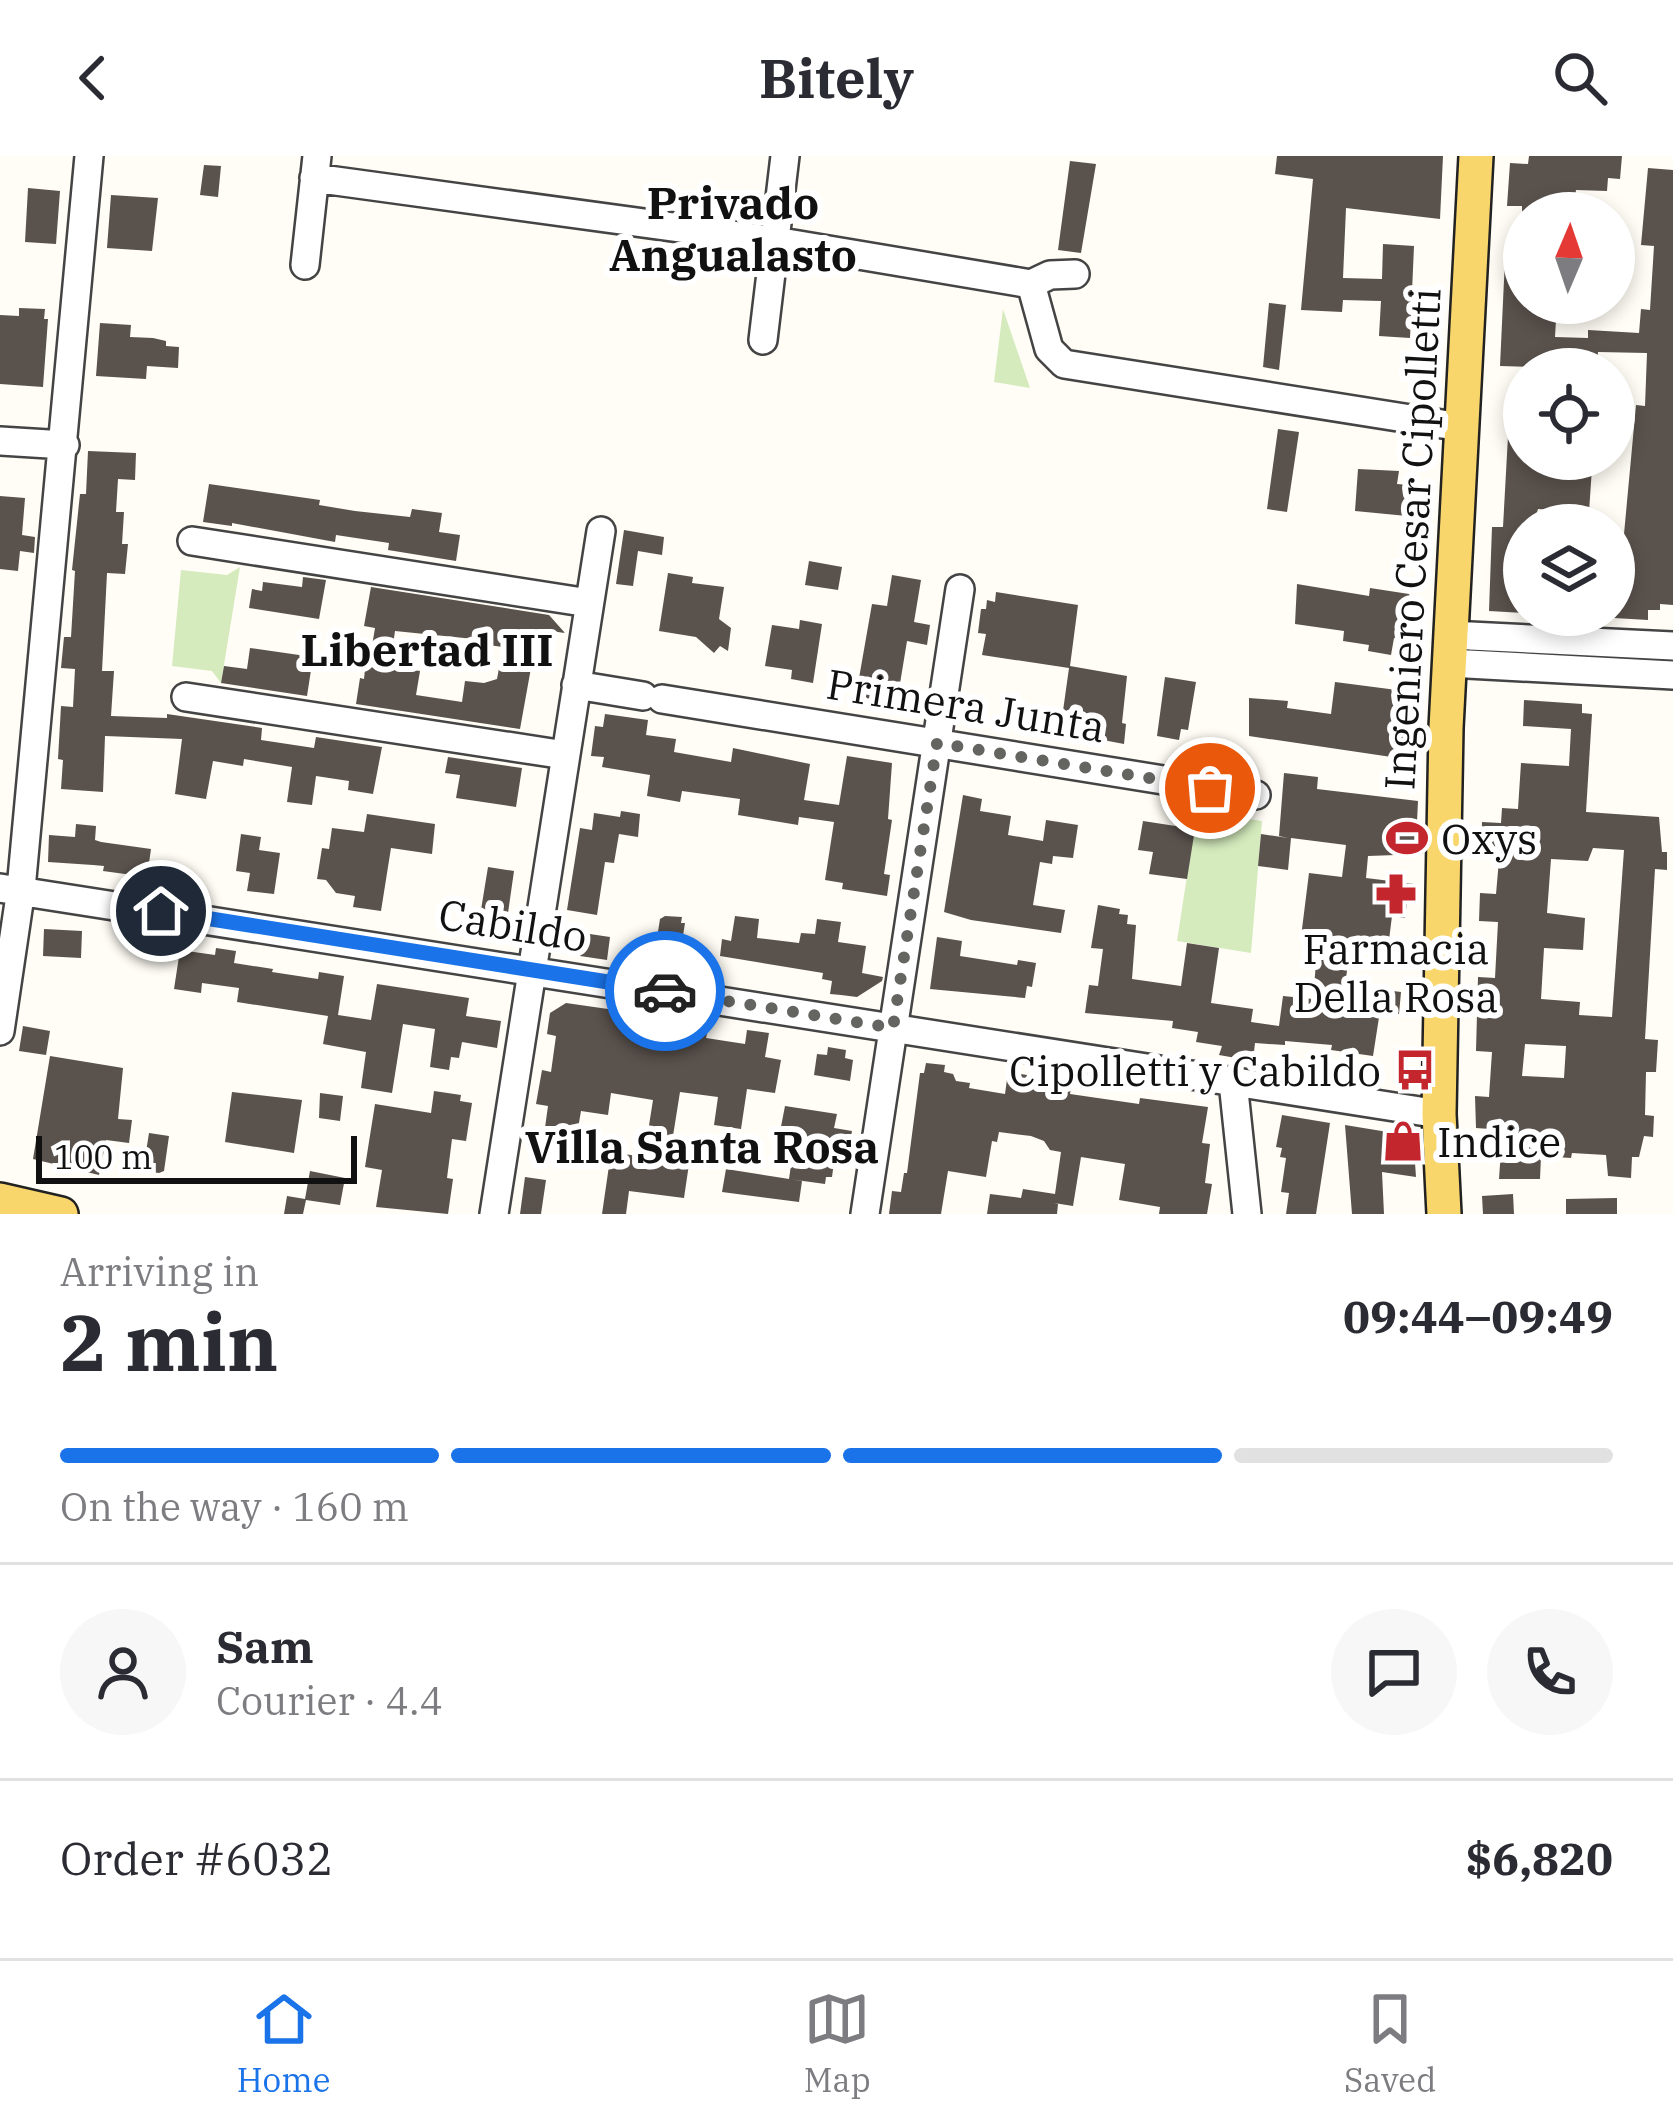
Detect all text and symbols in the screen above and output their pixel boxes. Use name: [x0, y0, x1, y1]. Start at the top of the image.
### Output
text: Bitely: [759, 43, 914, 113]
icon: back: [60, 45, 126, 111]
icon: search: [1547, 45, 1613, 111]
district label: Privado Angualasto: [609, 173, 857, 283]
north arrow: [1503, 192, 1635, 324]
map controls: [1503, 192, 1635, 636]
street label: Ingeniero Cesar Cipolletti: [1371, 287, 1453, 791]
button: locate: [1503, 348, 1635, 480]
button: layers: [1503, 504, 1635, 636]
district label: Libertad III: [301, 620, 553, 678]
street label: Primera Junta: [823, 656, 1109, 754]
pin: [1159, 737, 1261, 839]
icon: bag: [1177, 755, 1243, 821]
place label: Oxys: [1441, 811, 1537, 866]
sports icon: Oxys: [1384, 815, 1430, 861]
pin: [110, 860, 212, 962]
pharmacy icon: Farmacia Della Rosa: [1373, 871, 1419, 917]
icon: home: [128, 878, 194, 944]
street label: Cabildo: [435, 886, 591, 964]
place label: Farmacia Della Rosa: [1294, 921, 1498, 1024]
courier: [605, 931, 725, 1051]
icon: car: [632, 958, 698, 1024]
place label: Cipolletti y Cabildo: [1009, 1043, 1381, 1098]
bus stop icon: Cipolletti y Cabildo: [1392, 1047, 1438, 1093]
place label: Indice: [1437, 1114, 1561, 1169]
district label: Villa Santa Rosa: [525, 1117, 879, 1175]
shop icon: Indice: [1380, 1118, 1426, 1164]
scale bar: [36, 1130, 357, 1183]
text: 100 m: [54, 1135, 153, 1178]
text: Arriving in: [60, 1246, 259, 1297]
text: 09:44–09:49: [1343, 1287, 1613, 1345]
text: 2 min: [60, 1291, 278, 1392]
text: On the way · 160 m: [60, 1481, 409, 1532]
button: person: [60, 1609, 186, 1735]
button: chat: [1331, 1609, 1457, 1735]
button: phone: [1487, 1609, 1613, 1735]
text: Sam: [216, 1617, 314, 1675]
text: Courier · 4.4: [216, 1675, 443, 1726]
text: Order #6032: [60, 1829, 333, 1887]
text: $6,820: [1465, 1829, 1613, 1887]
tab: Home: [237, 1986, 330, 2101]
tab: Map: [804, 1986, 871, 2101]
tab: Saved: [1344, 1986, 1436, 2101]

